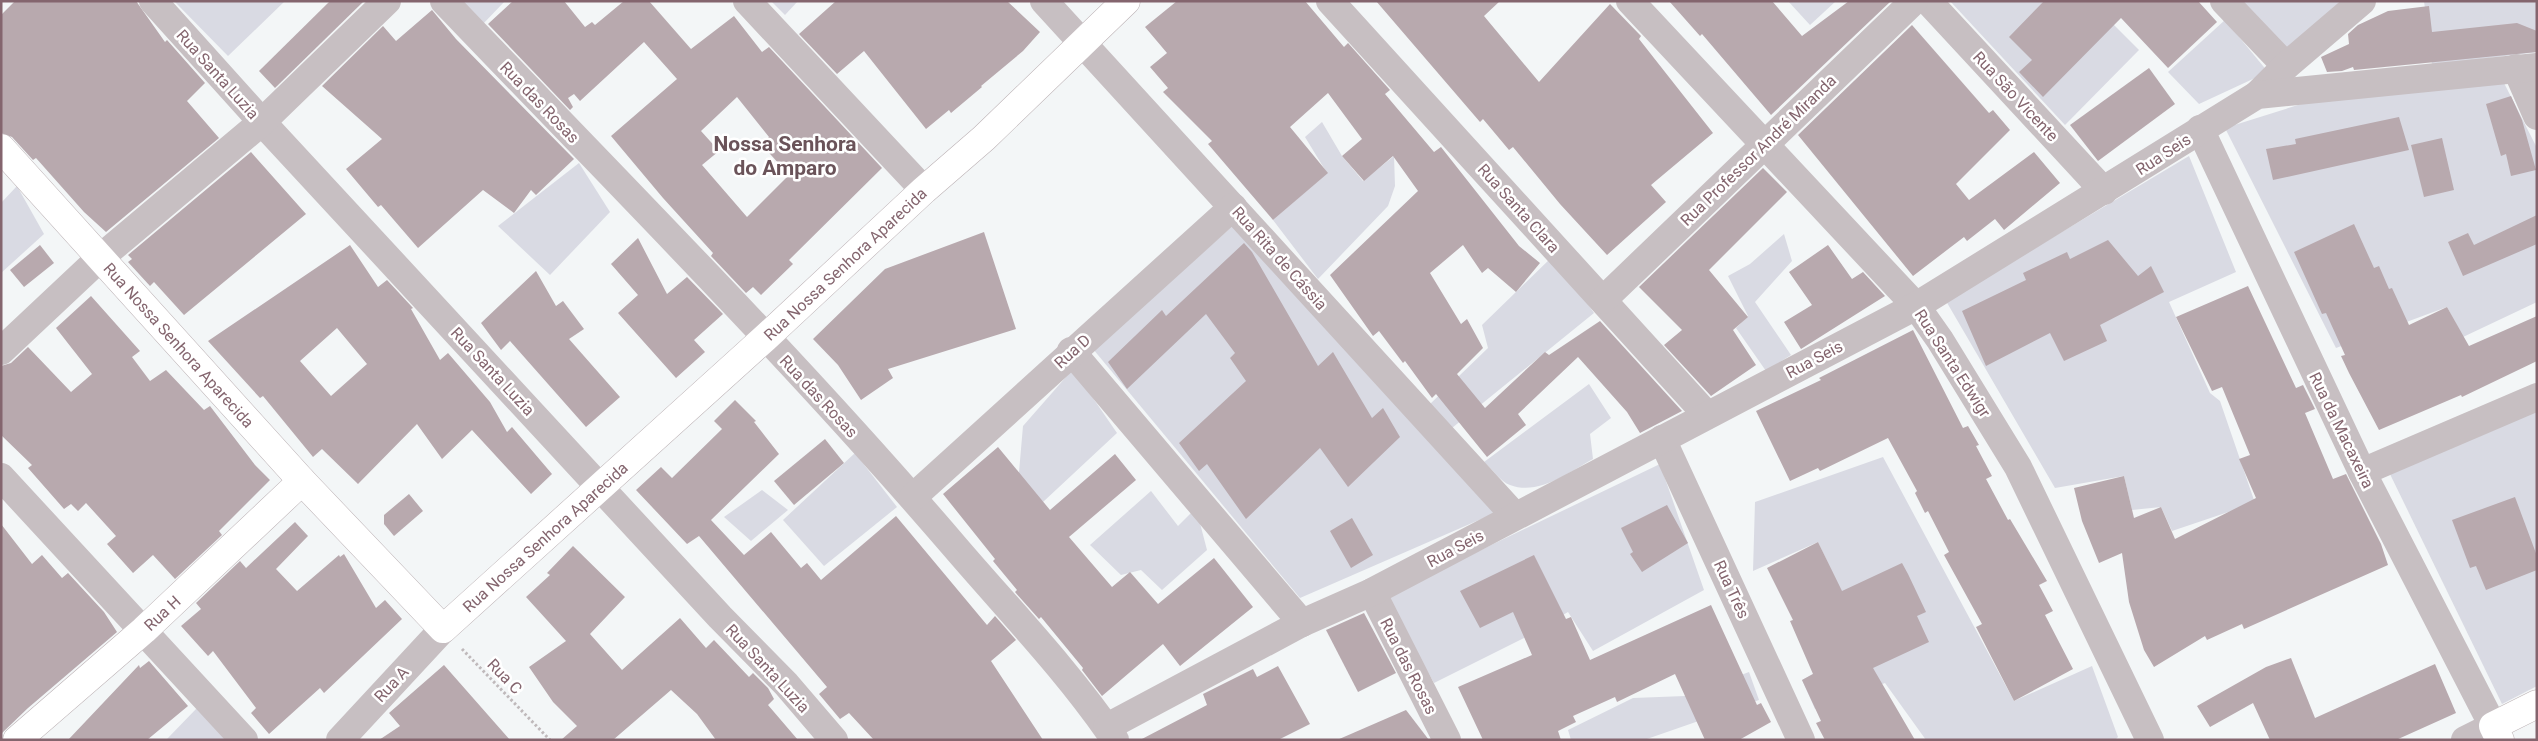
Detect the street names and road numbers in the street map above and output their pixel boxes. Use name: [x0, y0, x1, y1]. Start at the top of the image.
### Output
street label: Rua Santa Luzia: [172, 26, 263, 123]
street label: Rua São Vicente: [1969, 47, 2062, 145]
street label: Rua das Rosas: [496, 58, 583, 147]
street label: Rua Professor André Miranda: [1677, 71, 1840, 230]
street label: Rua Seis: [2132, 130, 2194, 179]
street label: Rua Santa Clara: [1474, 160, 1564, 257]
street label: Rua Nossa Senhora Aparecida: [760, 184, 931, 345]
street label: Rua Rita de Cássia: [1228, 203, 1331, 314]
street label: Rua Nossa Senhora Aparecida: [99, 259, 258, 432]
street label: Rua Santa Edwigr: [1911, 306, 1995, 421]
street label: Rua Santa Luzia: [447, 323, 538, 419]
street label: Rua D: [1050, 330, 1094, 372]
street label: Rua Seis: [1783, 337, 1846, 382]
street label: Rua das Rosas: [776, 351, 862, 441]
street label: Rua da Macaxeira: [2305, 369, 2378, 491]
street label: Rua Nossa Senhora Aparecida: [459, 458, 632, 617]
street label: Rua Seis: [1424, 526, 1487, 571]
street label: Rua Três: [1710, 557, 1753, 621]
street label: Rua H: [140, 592, 184, 635]
street label: Rua das Rosas: [1376, 615, 1441, 718]
street label: Rua Santa Luzia: [722, 620, 813, 716]
street label: Rua C: [483, 655, 526, 698]
street label: Rua A: [370, 662, 413, 706]

